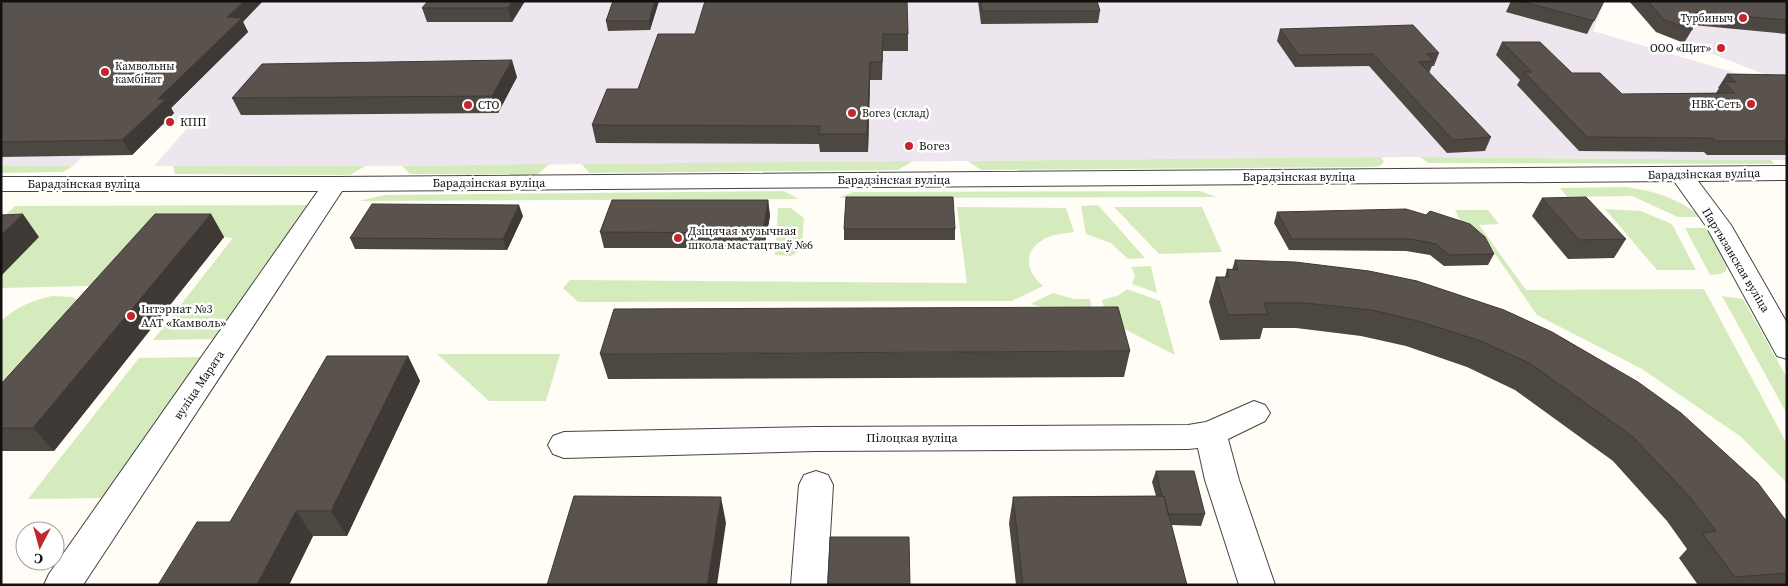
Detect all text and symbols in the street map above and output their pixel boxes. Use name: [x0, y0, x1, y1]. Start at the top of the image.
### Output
place label: Турбиныч: [1680, 11, 1733, 26]
marker: Турбиныч: [1737, 12, 1749, 24]
place label: ООО «Щит»: [1650, 41, 1712, 56]
marker: ООО «Щит»: [1715, 42, 1727, 54]
place label: Камвольны камбінат: [115, 59, 175, 87]
marker: Камвольны камбінат: [99, 66, 111, 78]
place label: НВК-Сеть: [1691, 97, 1741, 112]
place label: СТО: [478, 98, 499, 113]
marker: НВК-Сеть: [1745, 98, 1757, 110]
marker: СТО: [462, 99, 474, 111]
place label: Вогез (склад): [862, 106, 930, 121]
marker: Вогез (склад): [846, 107, 858, 119]
place label: КПП: [180, 114, 206, 130]
marker: КПП: [164, 116, 176, 128]
place label: Вогез: [919, 138, 950, 154]
marker: Вогез: [903, 140, 915, 152]
street label: Барадзінская вуліца: [1647, 165, 1761, 183]
street label: Барадзінская вуліца: [1243, 169, 1356, 185]
street label: Барадзінская вуліца: [838, 172, 951, 188]
street label: Барадзінская вуліца: [433, 175, 546, 191]
street label: Барадзінская вуліца: [28, 176, 141, 192]
street label: Партызанская вуліца: [1698, 205, 1774, 316]
place label: Дзіцячая музычная школа мастацтваў №6: [688, 223, 813, 253]
marker: Дзіцячая музычная школа мастацтваў №6: [672, 232, 684, 244]
place label: Інтэрнат №3 ААТ «Камволь»: [141, 301, 226, 331]
marker: Інтэрнат №3 ААТ «Камволь»: [125, 310, 137, 322]
street label: вуліца Марата: [170, 346, 229, 423]
street label: Пілоцкая вуліца: [866, 430, 959, 446]
north arrow: [15, 521, 65, 571]
text: С: [33, 548, 44, 569]

